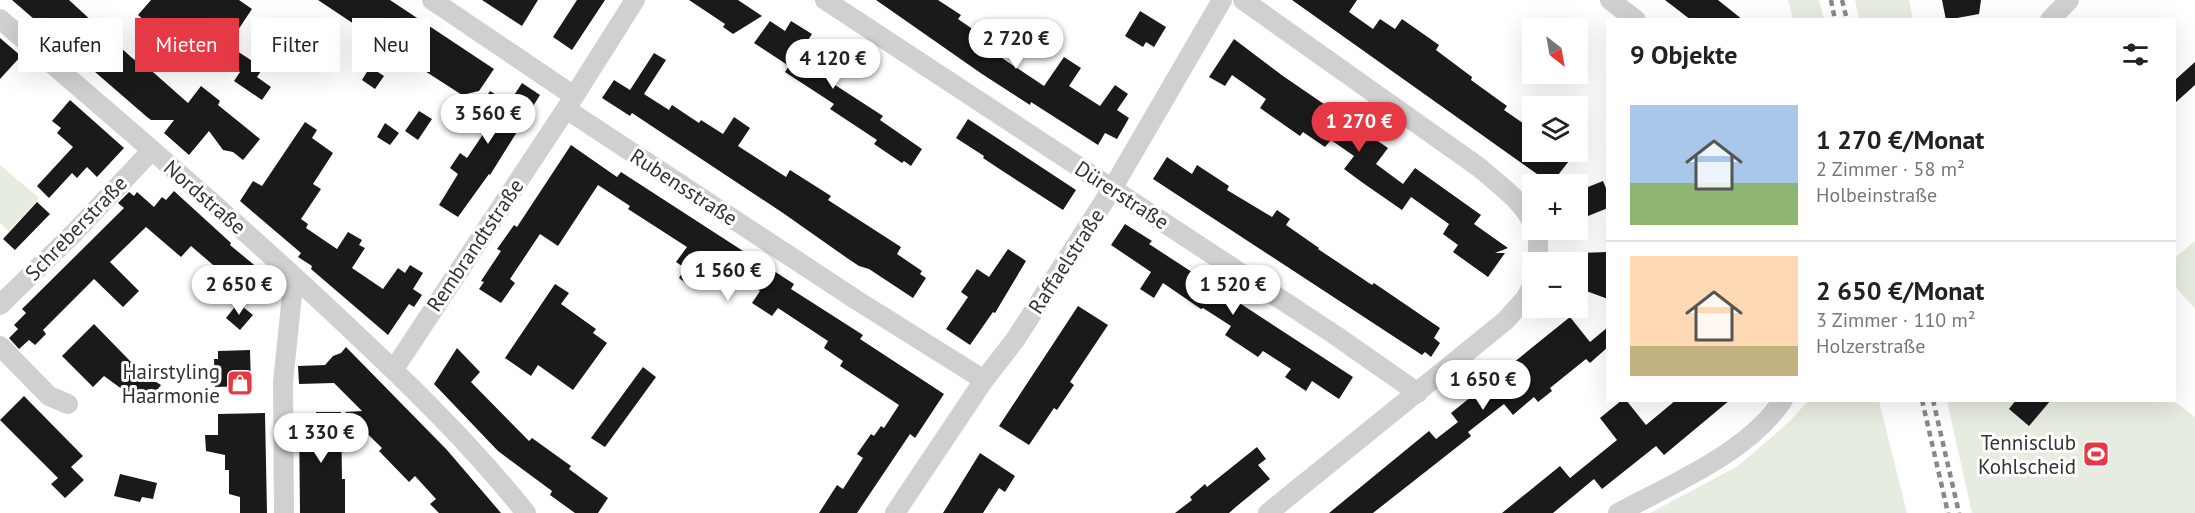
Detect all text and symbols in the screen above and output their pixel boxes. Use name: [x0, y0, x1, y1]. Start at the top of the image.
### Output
chip: Kaufen: [18, 18, 123, 72]
chip: Mieten: [135, 18, 239, 72]
chip: Filter: [251, 18, 340, 72]
chip: Neu: [352, 18, 430, 72]
north arrow: [1522, 18, 1588, 84]
map controls: [1522, 18, 1588, 318]
pin: 2 720 €: [961, 19, 1071, 70]
text: 2 720 €: [983, 25, 1049, 51]
text: 9 Objekte: [1630, 38, 1737, 71]
icon: filters: [2119, 38, 2152, 71]
pin: 4 120 €: [778, 39, 888, 90]
text: 4 120 €: [800, 45, 866, 71]
pin: 3 560 €: [433, 94, 543, 145]
button: layers: [1522, 96, 1588, 162]
text: 3 560 €: [455, 100, 521, 126]
pin: 1 270 €: [1304, 102, 1414, 153]
text: 1 270 €: [1326, 108, 1392, 134]
text: 1 270 €/Monat: [1816, 123, 1984, 156]
icon: home: [1678, 129, 1750, 201]
street label: Rubensstraße: [625, 142, 743, 232]
street label: Nordstraße: [158, 154, 252, 240]
street label: Dürerstraße: [1070, 155, 1174, 235]
text: 2 Zimmer · 58 m²: [1816, 156, 1965, 182]
street label: Schreberstraße: [19, 170, 133, 286]
street label: Rembrandtstraße: [421, 173, 529, 317]
button: +: [1522, 174, 1588, 240]
text: Holbeinstraße: [1816, 182, 1937, 208]
street label: Raffaelstraße: [1022, 203, 1110, 319]
pin: 1 560 €: [673, 251, 783, 302]
button: −: [1522, 252, 1588, 318]
text: 1 560 €: [695, 257, 761, 283]
pin: 2 650 €: [184, 265, 294, 316]
pin: 1 520 €: [1178, 265, 1288, 316]
text: 2 650 €: [206, 271, 272, 297]
text: 1 520 €: [1200, 271, 1266, 297]
text: 2 650 €/Monat: [1816, 274, 1984, 307]
icon: home: [1678, 280, 1750, 352]
text: 3 Zimmer · 110 m²: [1816, 307, 1976, 333]
text: Holzerstraße: [1816, 333, 1926, 359]
place label: Hairstyling Haarmonie: [122, 358, 220, 409]
pin: 1 650 €: [1428, 360, 1538, 411]
text: 1 650 €: [1450, 366, 1516, 392]
shop icon: Hairstyling Haarmonie: [225, 368, 255, 398]
pin: 1 330 €: [266, 413, 376, 464]
text: 1 330 €: [288, 419, 354, 445]
place label: Tennisclub Kohlscheid: [1978, 429, 2076, 480]
sports icon: Tennisclub Kohlscheid: [2081, 439, 2111, 469]

